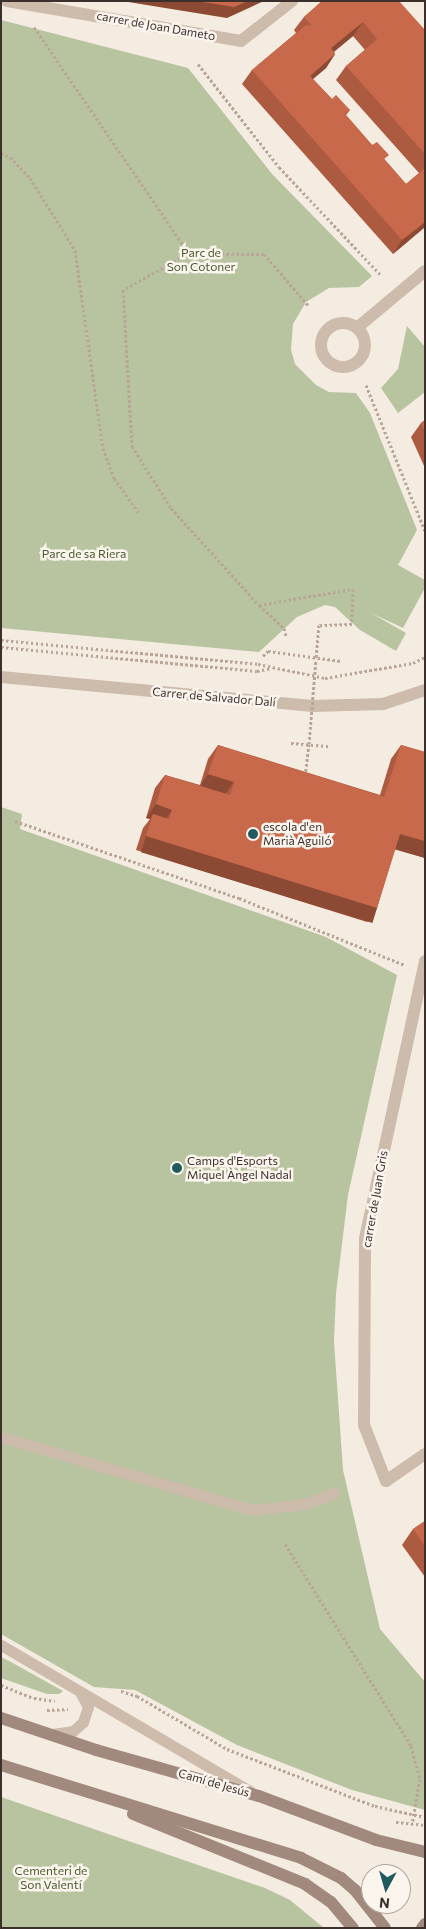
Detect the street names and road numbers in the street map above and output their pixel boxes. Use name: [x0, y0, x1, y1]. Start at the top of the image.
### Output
street label: carrer de Joan Dameto: [95, 8, 217, 44]
street label: Carrer de Salvador Dalí: [152, 684, 276, 710]
street label: carrer de Juan Gris: [359, 1149, 391, 1249]
street label: Camí de Jesús: [177, 1766, 251, 1800]

